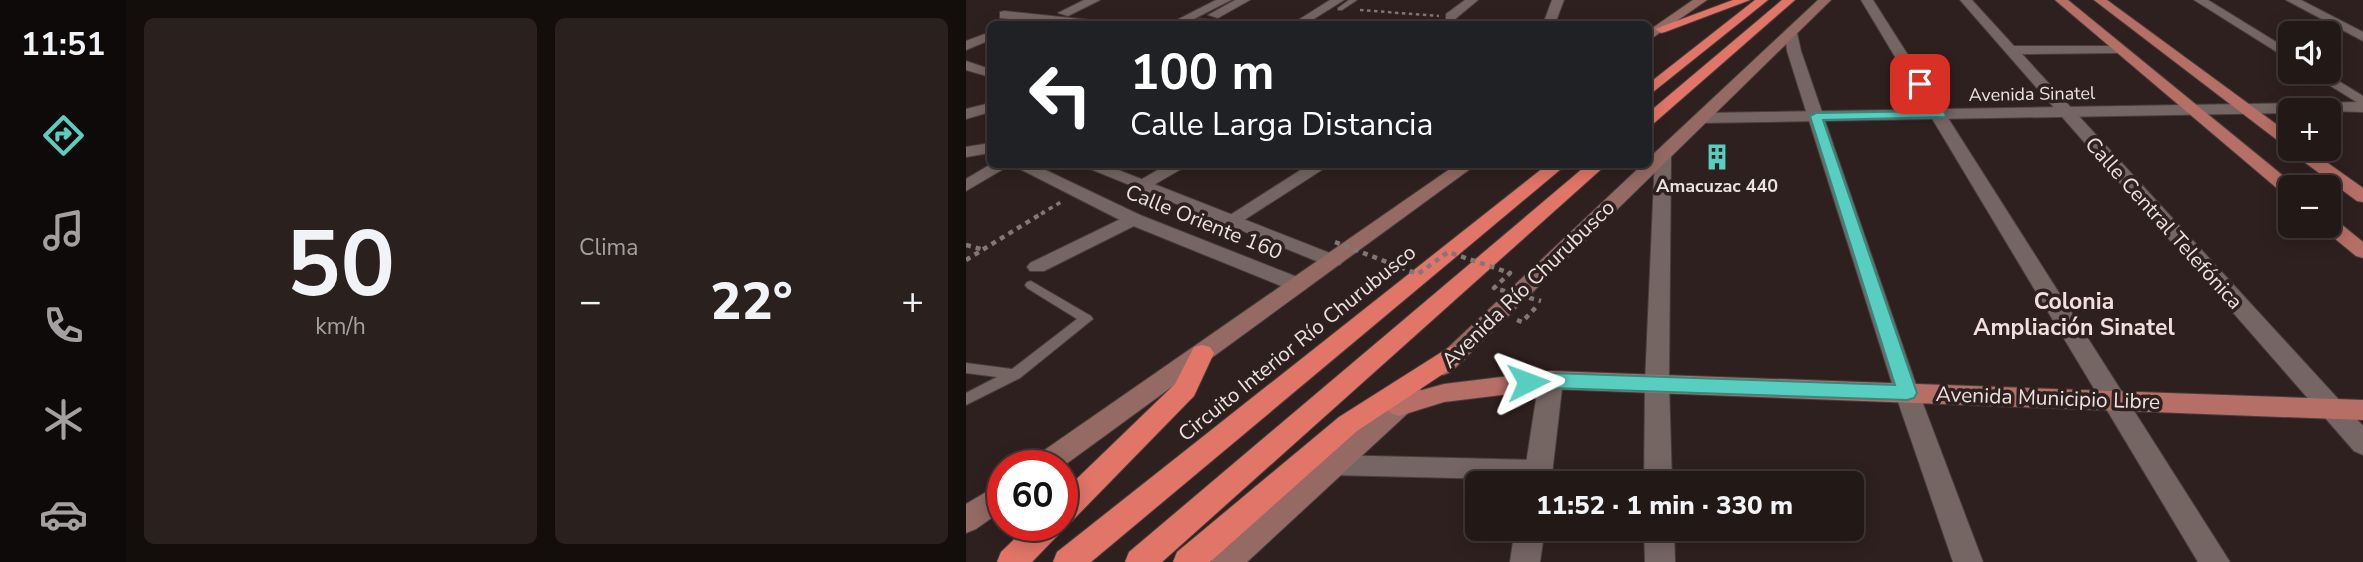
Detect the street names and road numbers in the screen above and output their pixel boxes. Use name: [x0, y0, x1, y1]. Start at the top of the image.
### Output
street label: Avenida Sinatel: [1969, 81, 2096, 107]
street label: Calle Central Telefónica: [2079, 131, 2249, 315]
street label: Calle Oriente 160: [1121, 178, 1287, 266]
street label: Avenida Río Churubusco: [1435, 194, 1621, 374]
street label: Circuito Interior Río Churubusco: [1172, 238, 1422, 448]
street label: Avenida Municipio Libre: [1935, 380, 2161, 416]

